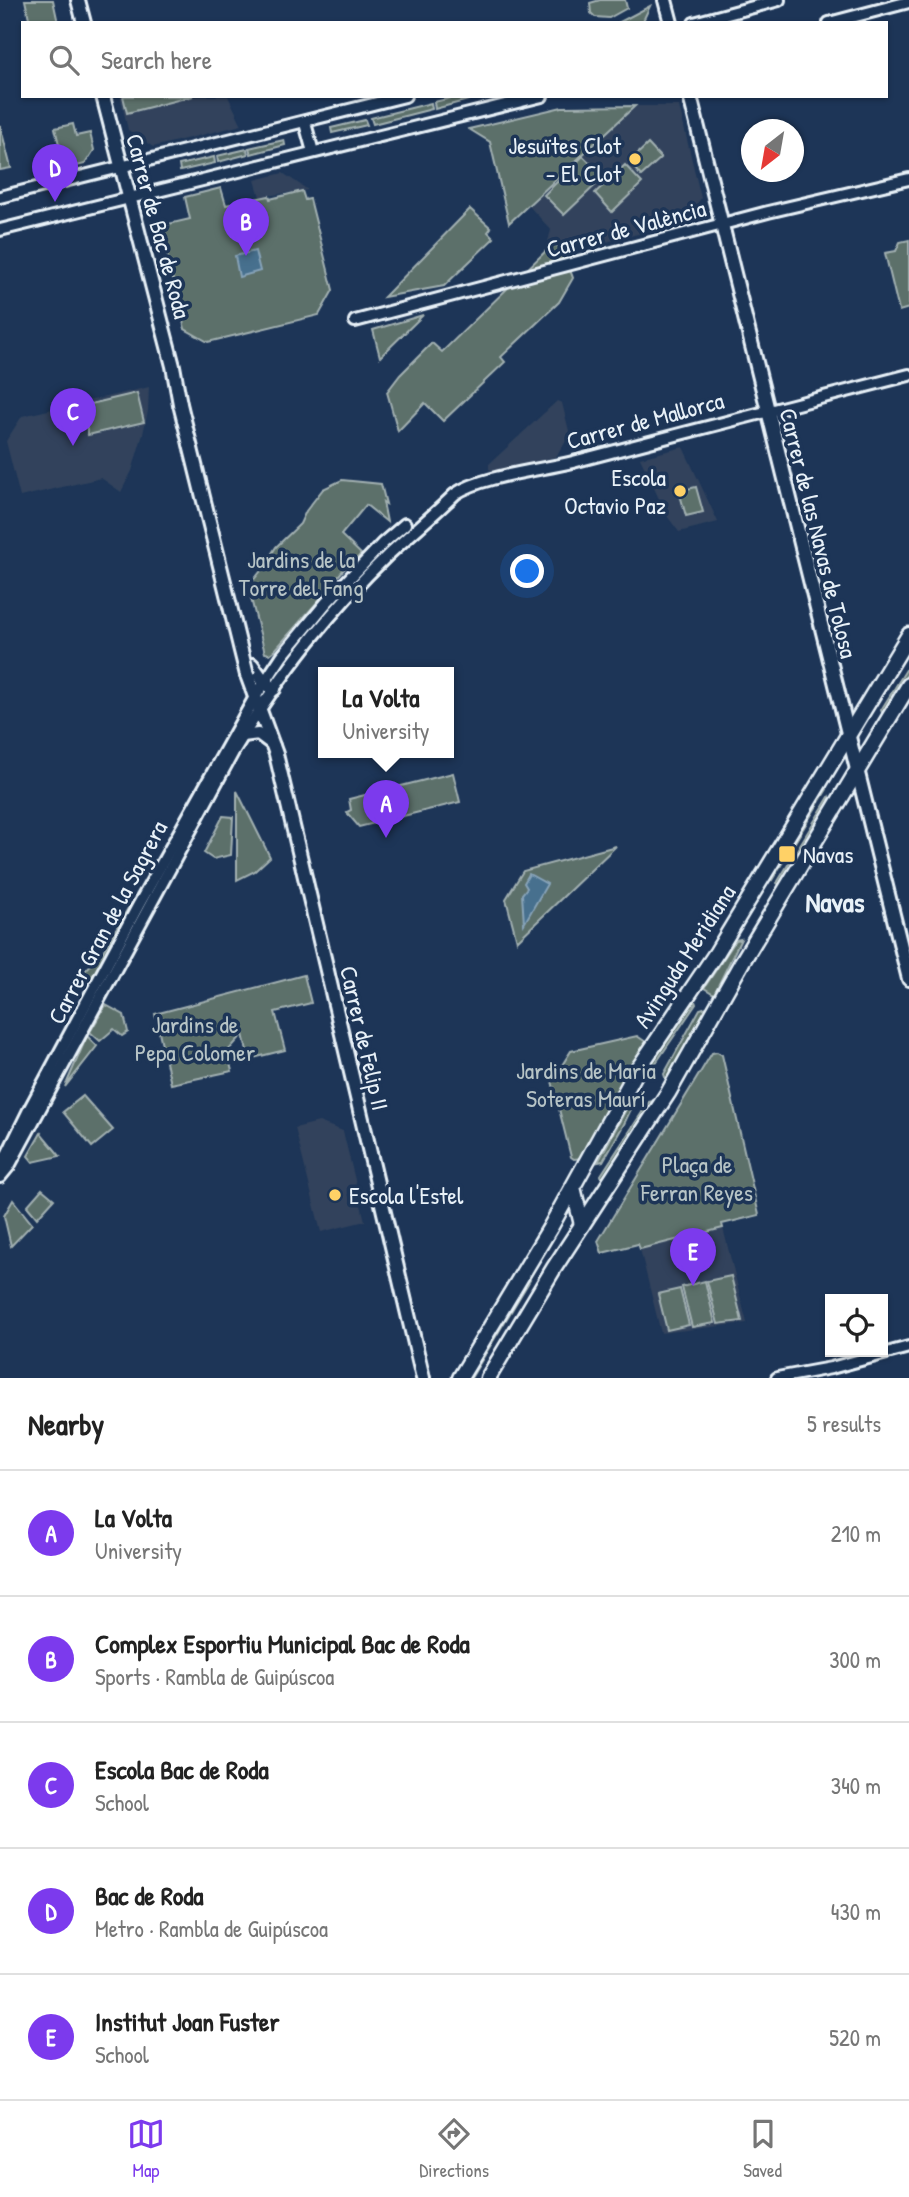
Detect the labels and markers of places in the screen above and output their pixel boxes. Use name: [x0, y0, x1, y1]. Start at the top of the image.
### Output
place label: Jesuïtes Clot - El Clot: [508, 129, 622, 189]
pin: D: [32, 144, 78, 202]
marker: Jesuïtes Clot - El Clot: [627, 151, 643, 167]
pin: B: [223, 198, 269, 256]
pin: C: [50, 388, 96, 446]
place label: Escola Octavio Paz: [564, 461, 666, 521]
marker: Escola Octavio Paz: [672, 483, 688, 499]
pin: A: [363, 780, 409, 838]
place label: Navas: [803, 838, 853, 870]
marker: Navas: [777, 844, 797, 864]
place label: Escola l'Estel: [349, 1179, 464, 1211]
marker: Escola l'Estel: [327, 1187, 343, 1203]
pin: E: [670, 1228, 716, 1286]

